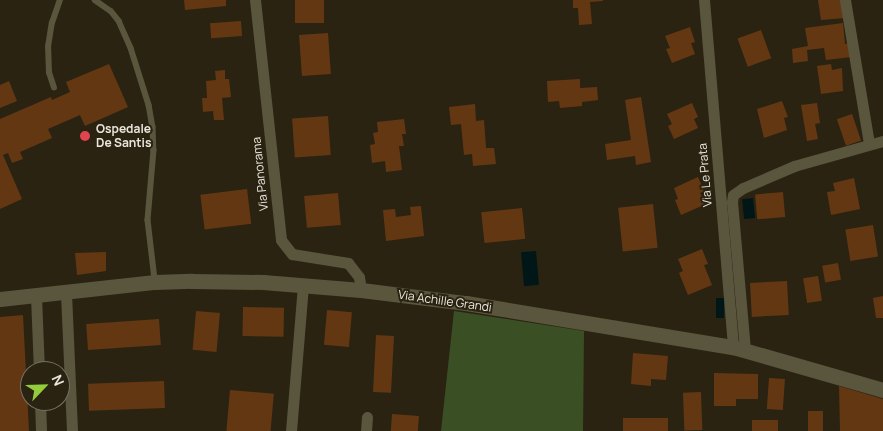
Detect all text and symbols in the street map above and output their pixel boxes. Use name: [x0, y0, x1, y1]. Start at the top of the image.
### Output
place label: Ospedale De Santis: [96, 122, 151, 150]
marker: Ospedale De Santis: [78, 129, 92, 143]
street label: Via Panorama: [249, 136, 271, 212]
street label: Via Le Prata: [695, 143, 715, 207]
street label: Via Achille Grandi: [397, 287, 493, 315]
north arrow: [20, 361, 70, 411]
text: N: [48, 372, 69, 389]

